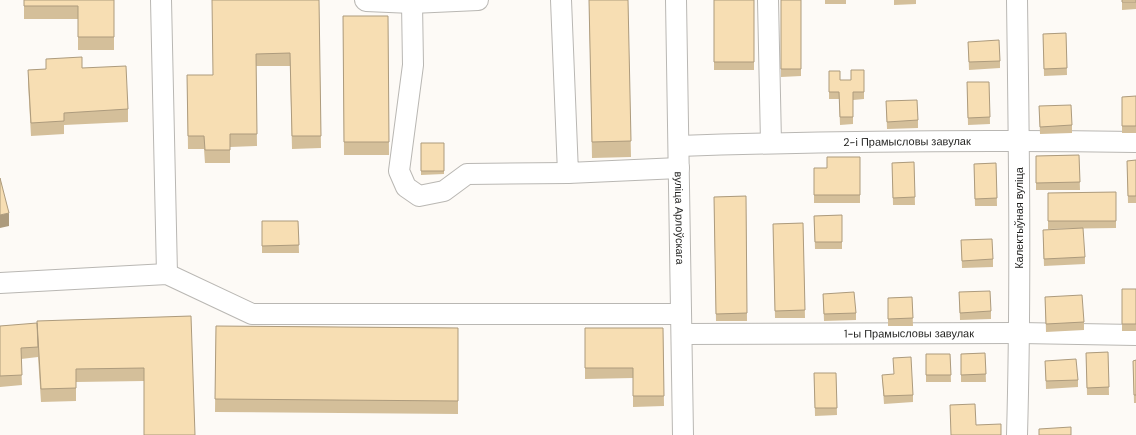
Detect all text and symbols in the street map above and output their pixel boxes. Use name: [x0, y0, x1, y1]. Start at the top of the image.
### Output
street label: 2-і Прамысловы завулак: [843, 134, 971, 149]
street label: Калектыўная вуліца: [1012, 166, 1026, 269]
street label: вуліца Арлоўскага: [672, 171, 687, 265]
street label: 1-ы Прамысловы завулак: [844, 326, 974, 341]

